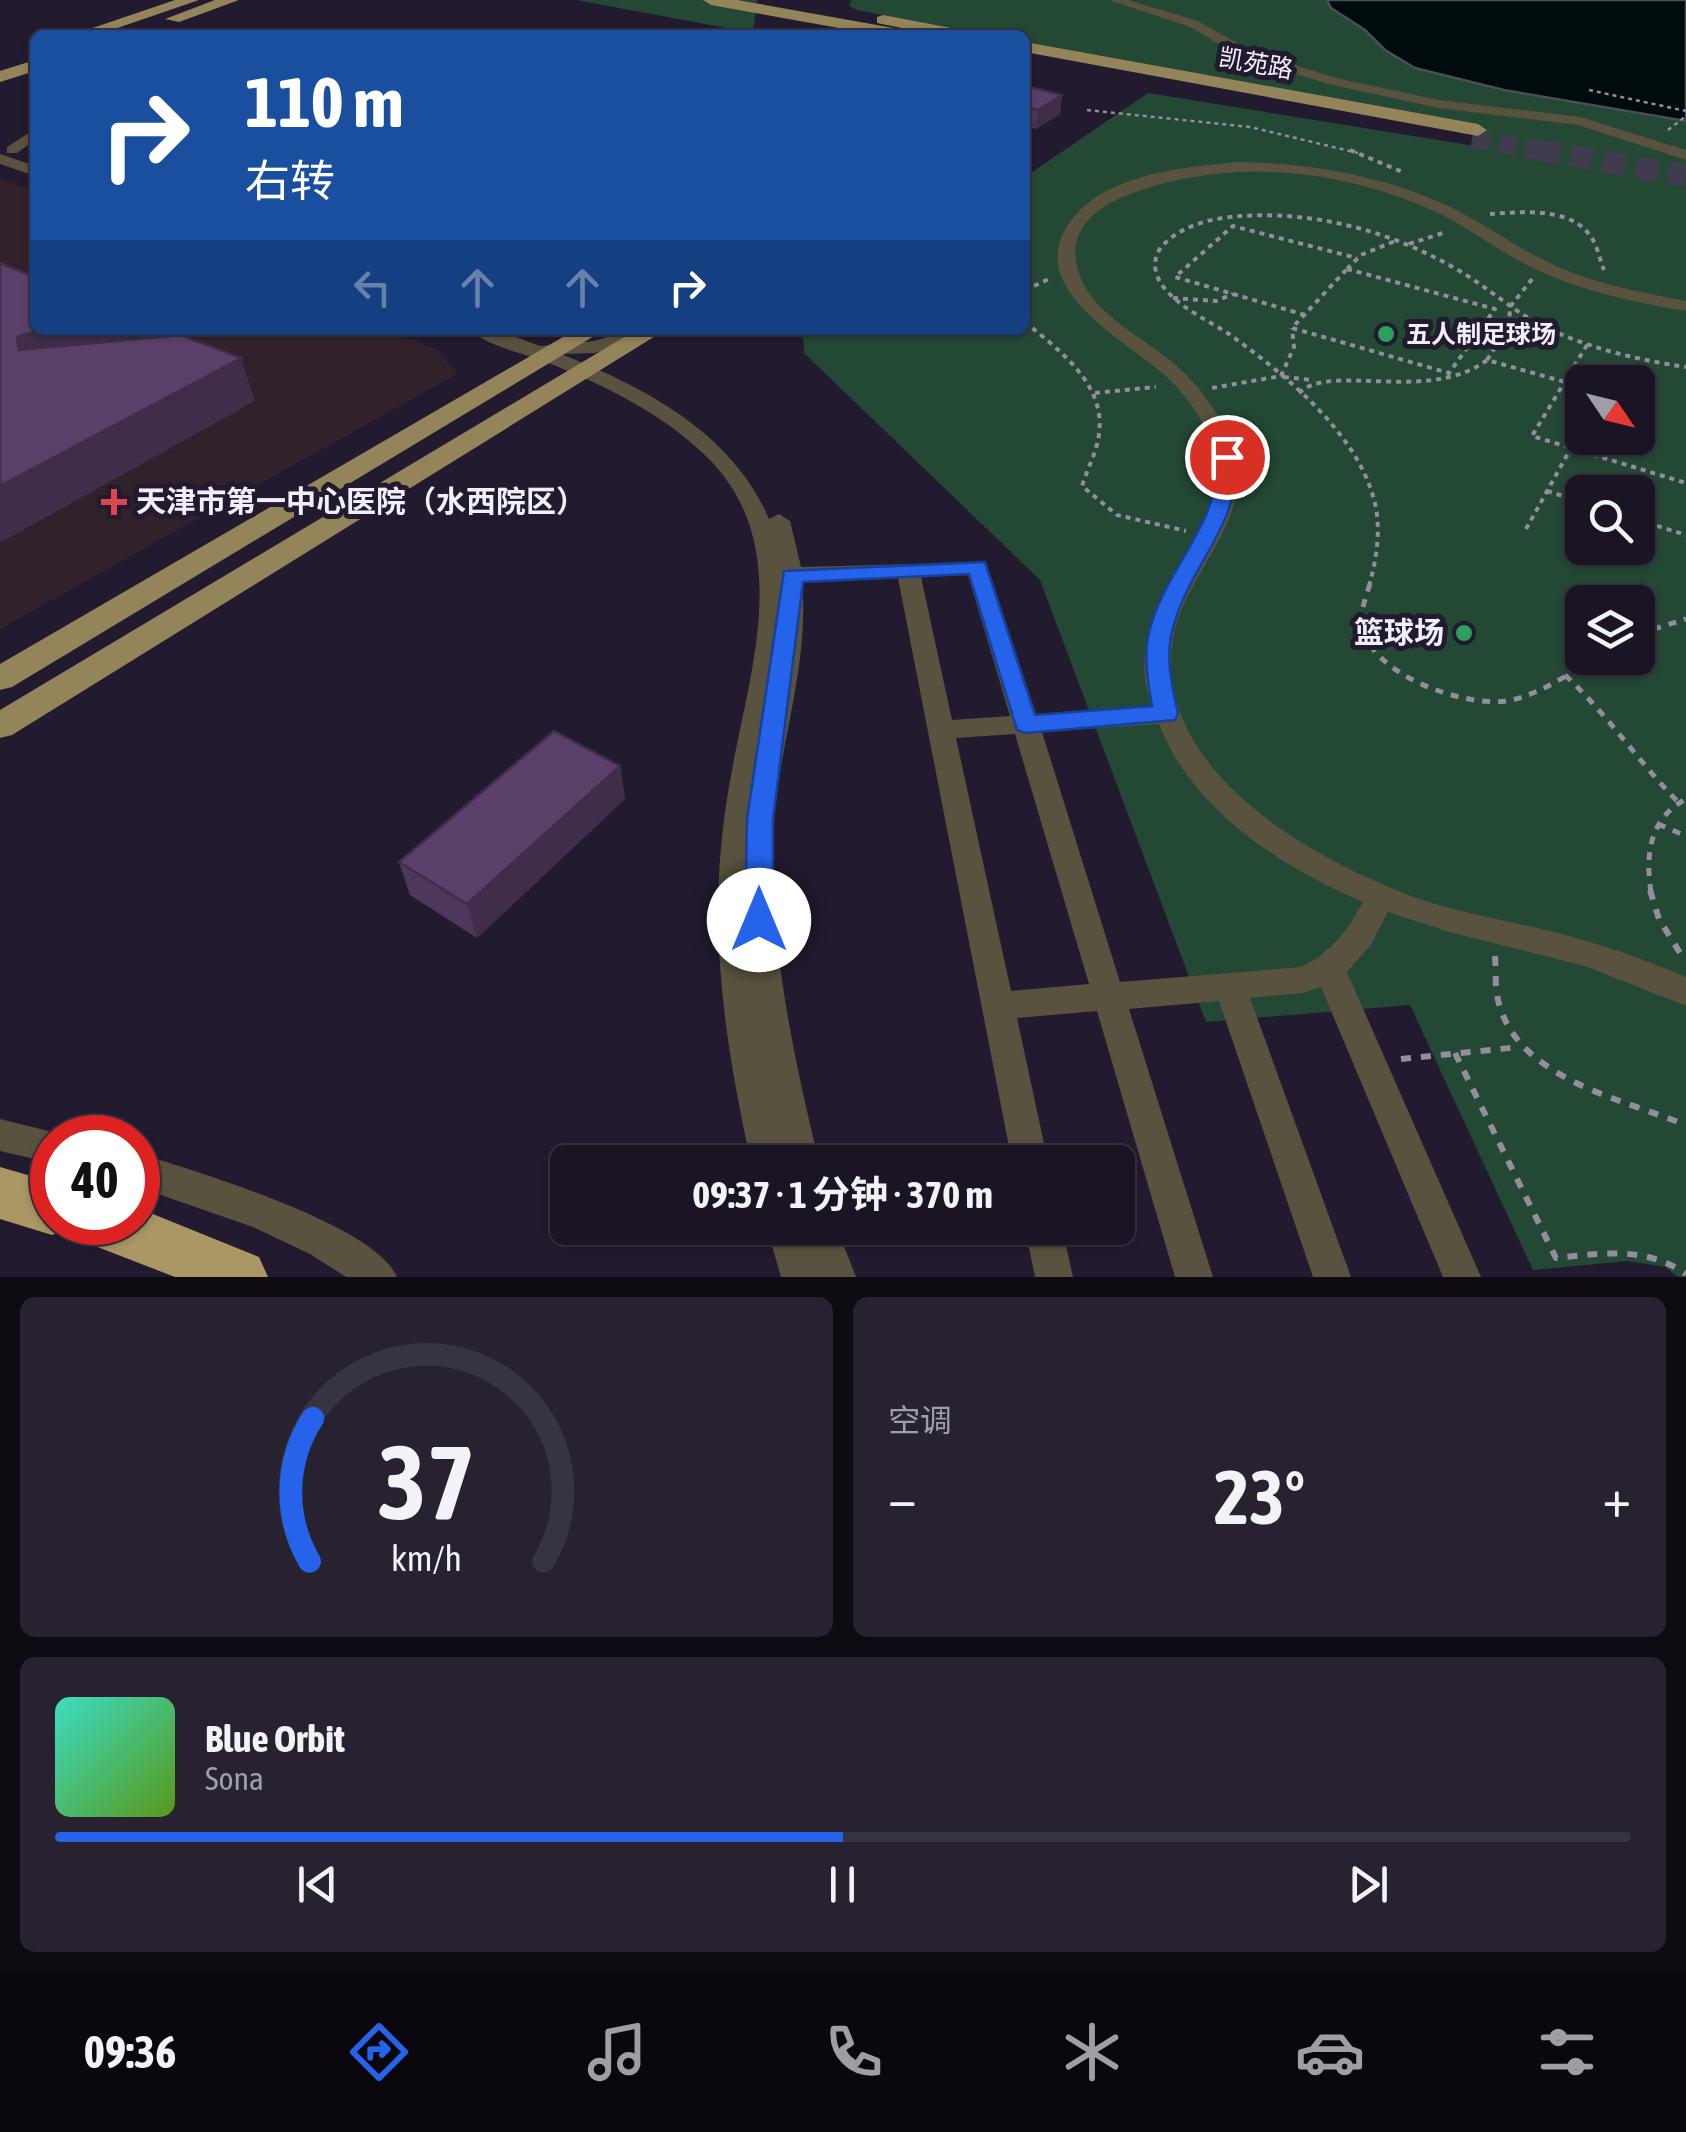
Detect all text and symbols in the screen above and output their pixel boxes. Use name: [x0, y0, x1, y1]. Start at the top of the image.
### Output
street label: 凯苑路: [1217, 43, 1295, 83]
text: 110 m: [245, 62, 404, 142]
icon: right: [80, 70, 210, 200]
text: 右转: [245, 155, 335, 207]
icon: left: [345, 260, 400, 315]
icon: ahead: [450, 260, 505, 315]
icon: ahead: [555, 260, 610, 315]
icon: right: [660, 260, 715, 315]
place label: 五人制足球场: [1406, 320, 1556, 348]
marker: 五人制足球场: [1375, 323, 1397, 345]
north arrow: [1565, 365, 1655, 455]
map controls: [1565, 365, 1655, 675]
pin: [1185, 415, 1270, 500]
icon: arrive: [1200, 430, 1255, 485]
button: search: [1565, 475, 1655, 565]
place label: 天津市第一中心医院（水西院区）: [136, 484, 586, 518]
marker: 天津市第一中心医院（水西院区）: [101, 489, 127, 515]
button: layers: [1565, 585, 1655, 675]
place label: 篮球场: [1354, 615, 1444, 649]
marker: 篮球场: [1453, 622, 1475, 644]
position arrow: [707, 868, 811, 972]
speed limit sign: 40: [30, 1115, 160, 1245]
text: 09:37 · 1 分钟 · 370 m: [692, 1173, 993, 1216]
text: 空调: [888, 1402, 952, 1439]
text: 37: [378, 1422, 475, 1541]
text: 23°: [1214, 1454, 1305, 1540]
text: −: [888, 1466, 917, 1529]
text: +: [1602, 1466, 1631, 1529]
text: km/h: [391, 1538, 462, 1579]
text: Blue Orbit: [205, 1717, 345, 1760]
text: Sona: [205, 1760, 264, 1797]
icon: previous: [290, 1857, 345, 1912]
icon: pause: [815, 1857, 870, 1912]
icon: next: [1341, 1857, 1396, 1912]
icon: directions: [344, 2017, 414, 2087]
icon: music: [582, 2017, 652, 2087]
icon: phone: [819, 2017, 889, 2087]
icon: climate: [1057, 2017, 1127, 2087]
icon: car: [1295, 2017, 1365, 2087]
icon: filters: [1532, 2017, 1602, 2087]
text: 09:36: [84, 2026, 176, 2078]

